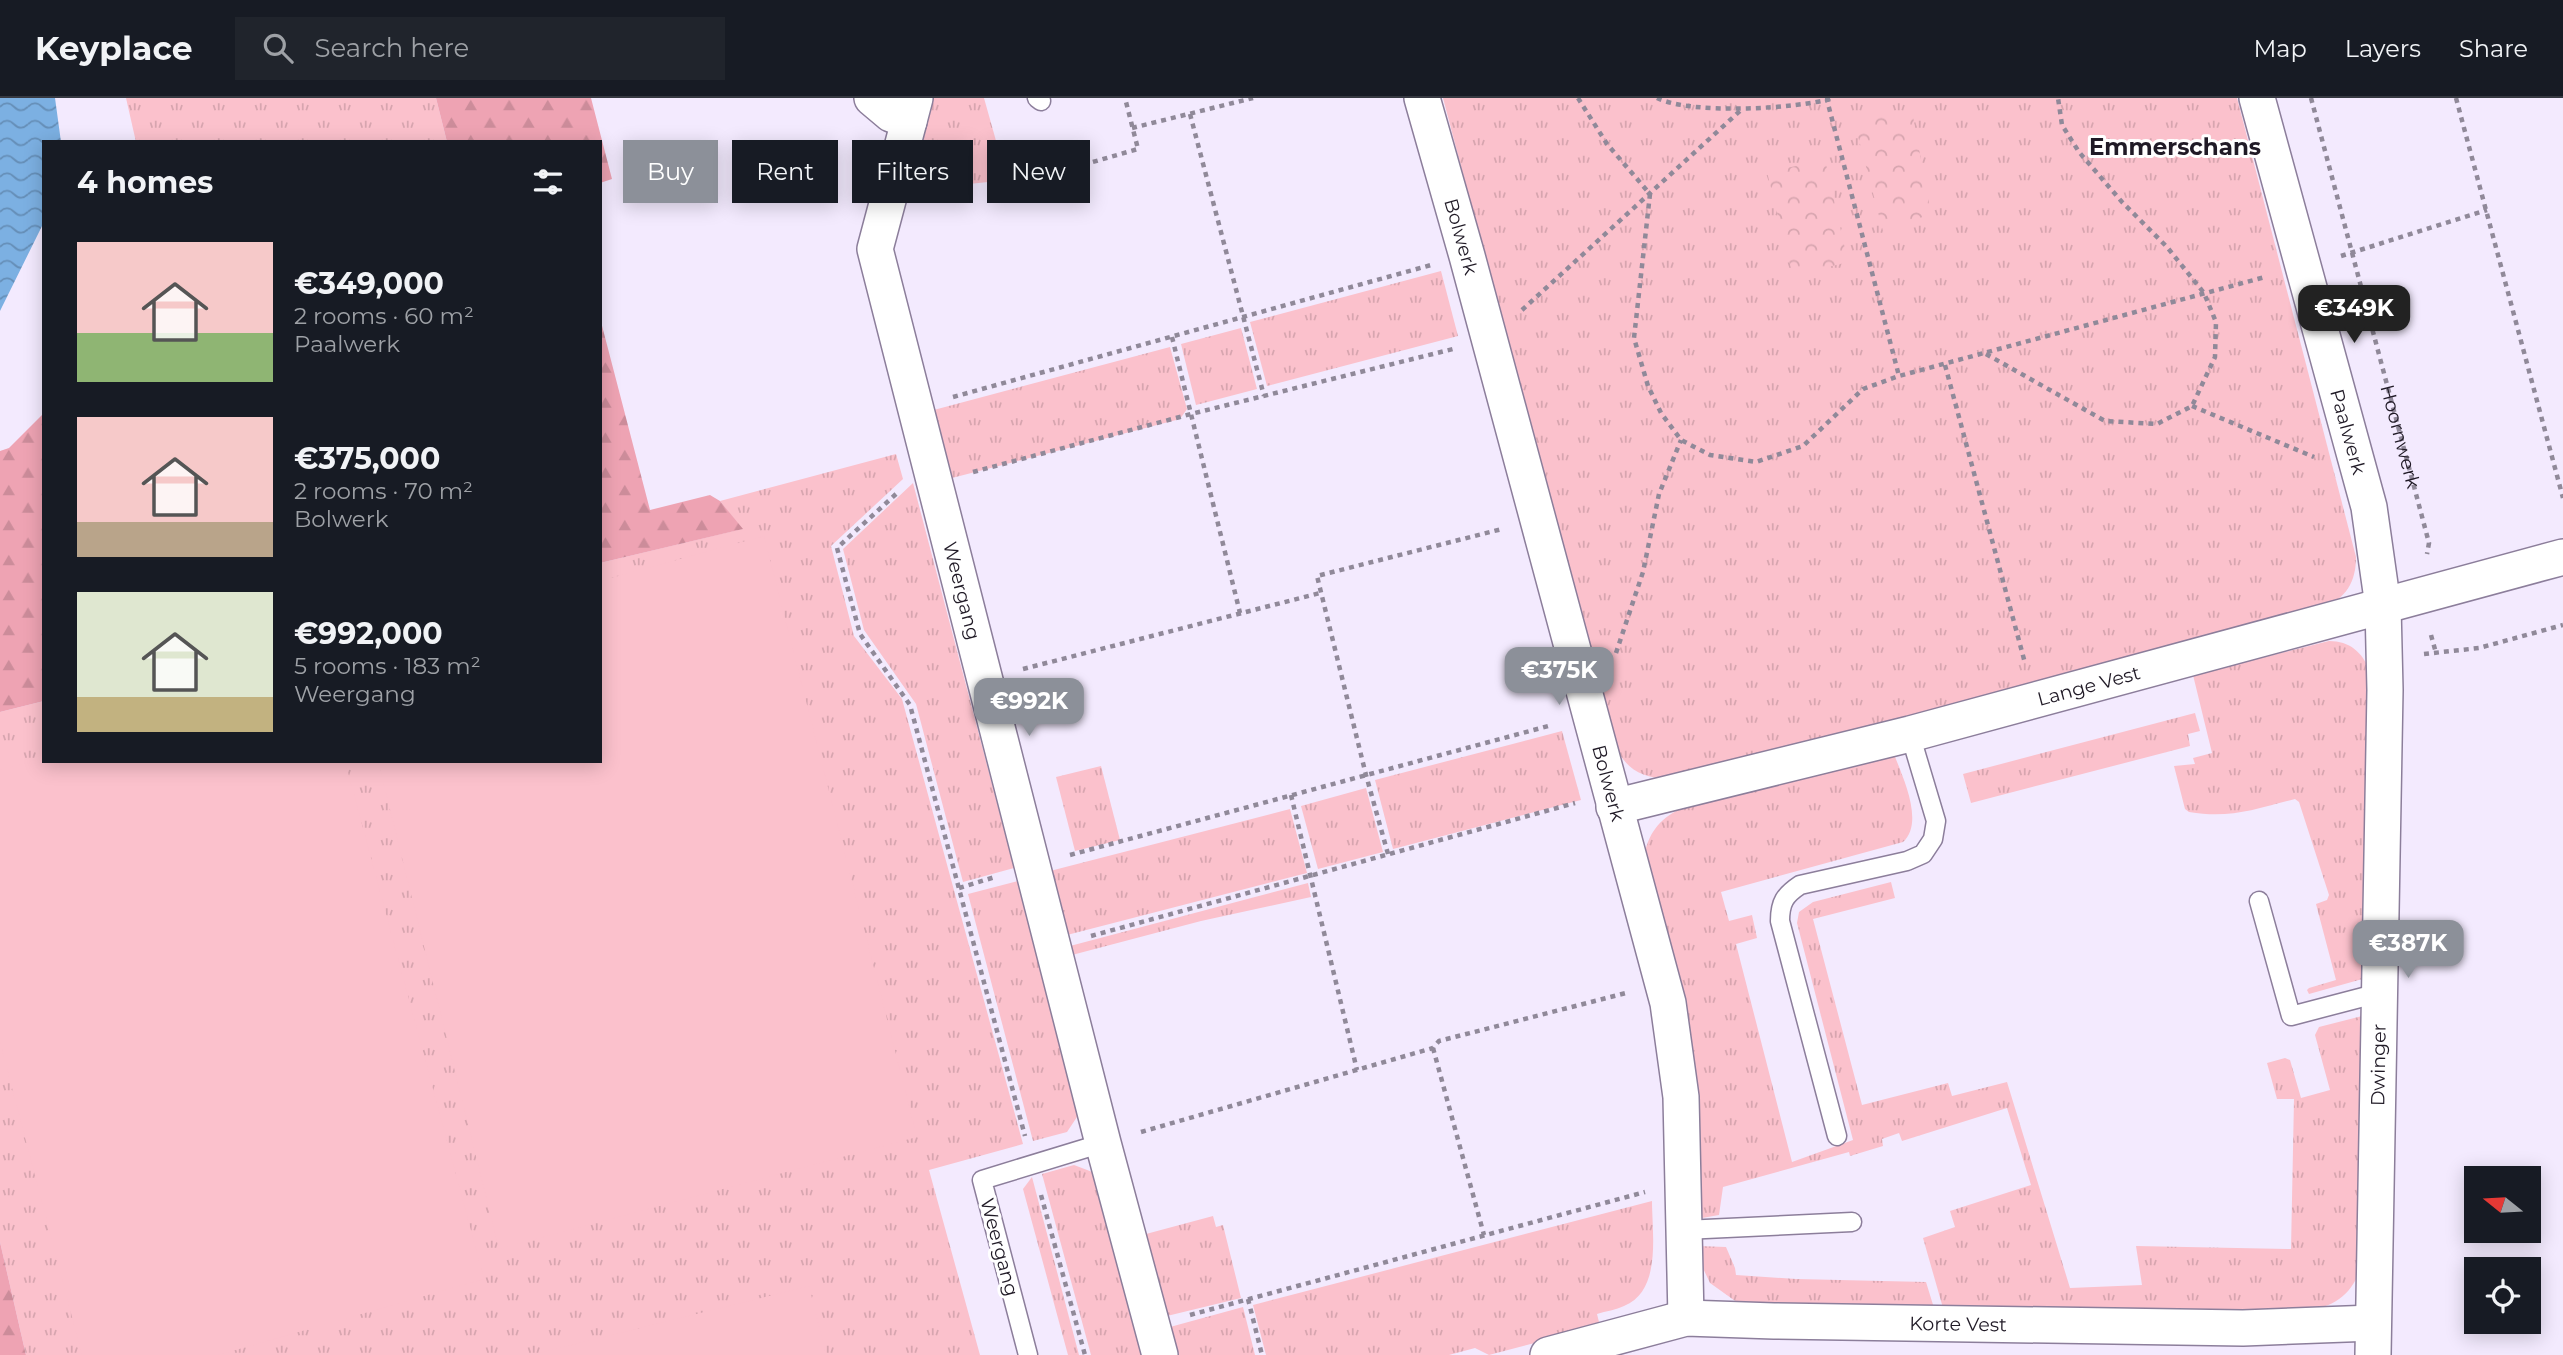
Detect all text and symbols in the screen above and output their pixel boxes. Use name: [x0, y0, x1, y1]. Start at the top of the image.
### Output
search box: [235, 17, 725, 80]
text: Keyplace: [35, 28, 193, 68]
icon: search: [259, 29, 297, 67]
text: Search here: [315, 32, 469, 64]
text: Map: [2253, 34, 2307, 63]
text: Layers: [2345, 34, 2421, 63]
text: Share: [2459, 34, 2528, 63]
district label: Emmerschans: [2089, 133, 2261, 161]
chip: Buy: [623, 140, 718, 203]
chip: Rent: [732, 140, 838, 203]
chip: Filters: [852, 140, 973, 203]
chip: New: [987, 140, 1090, 203]
icon: filters: [529, 163, 567, 201]
text: 4 homes: [77, 164, 213, 201]
street label: Bolwerk: [1439, 196, 1483, 278]
text: €349,000: [294, 265, 444, 302]
icon: home: [133, 270, 217, 354]
pin: €349K: [2305, 286, 2403, 345]
text: €349K: [2314, 294, 2394, 322]
text: 2 rooms · 60 m²: [294, 302, 474, 330]
text: Paalwerk: [294, 330, 400, 358]
street label: Hoornwerk: [2375, 382, 2425, 491]
street label: Paalwerk: [2325, 387, 2371, 478]
text: €375,000: [294, 440, 440, 477]
icon: home: [133, 445, 217, 529]
text: 2 rooms · 70 m²: [294, 477, 473, 505]
text: Bolwerk: [294, 505, 389, 533]
street label: Weergang: [938, 539, 985, 642]
text: €992,000: [294, 615, 443, 652]
icon: home: [133, 620, 217, 704]
pin: €375K: [1510, 648, 1608, 707]
text: 5 rooms · 183 m²: [294, 652, 481, 680]
text: €375K: [1521, 656, 1597, 684]
street label: Lange Vest: [2035, 661, 2143, 711]
pin: €992K: [980, 678, 1078, 738]
text: Weergang: [294, 680, 416, 708]
text: €992K: [990, 687, 1068, 715]
street label: Bolwerk: [1587, 742, 1630, 824]
pin: €387K: [2359, 920, 2457, 980]
text: €387K: [2369, 929, 2447, 957]
street label: Dwinger: [2366, 1024, 2391, 1106]
north arrow: [2464, 1166, 2541, 1242]
map controls: [2464, 1166, 2541, 1334]
street label: Weergang: [975, 1196, 1024, 1299]
button: locate: [2464, 1257, 2541, 1334]
street label: Korte Vest: [1909, 1312, 2007, 1336]

